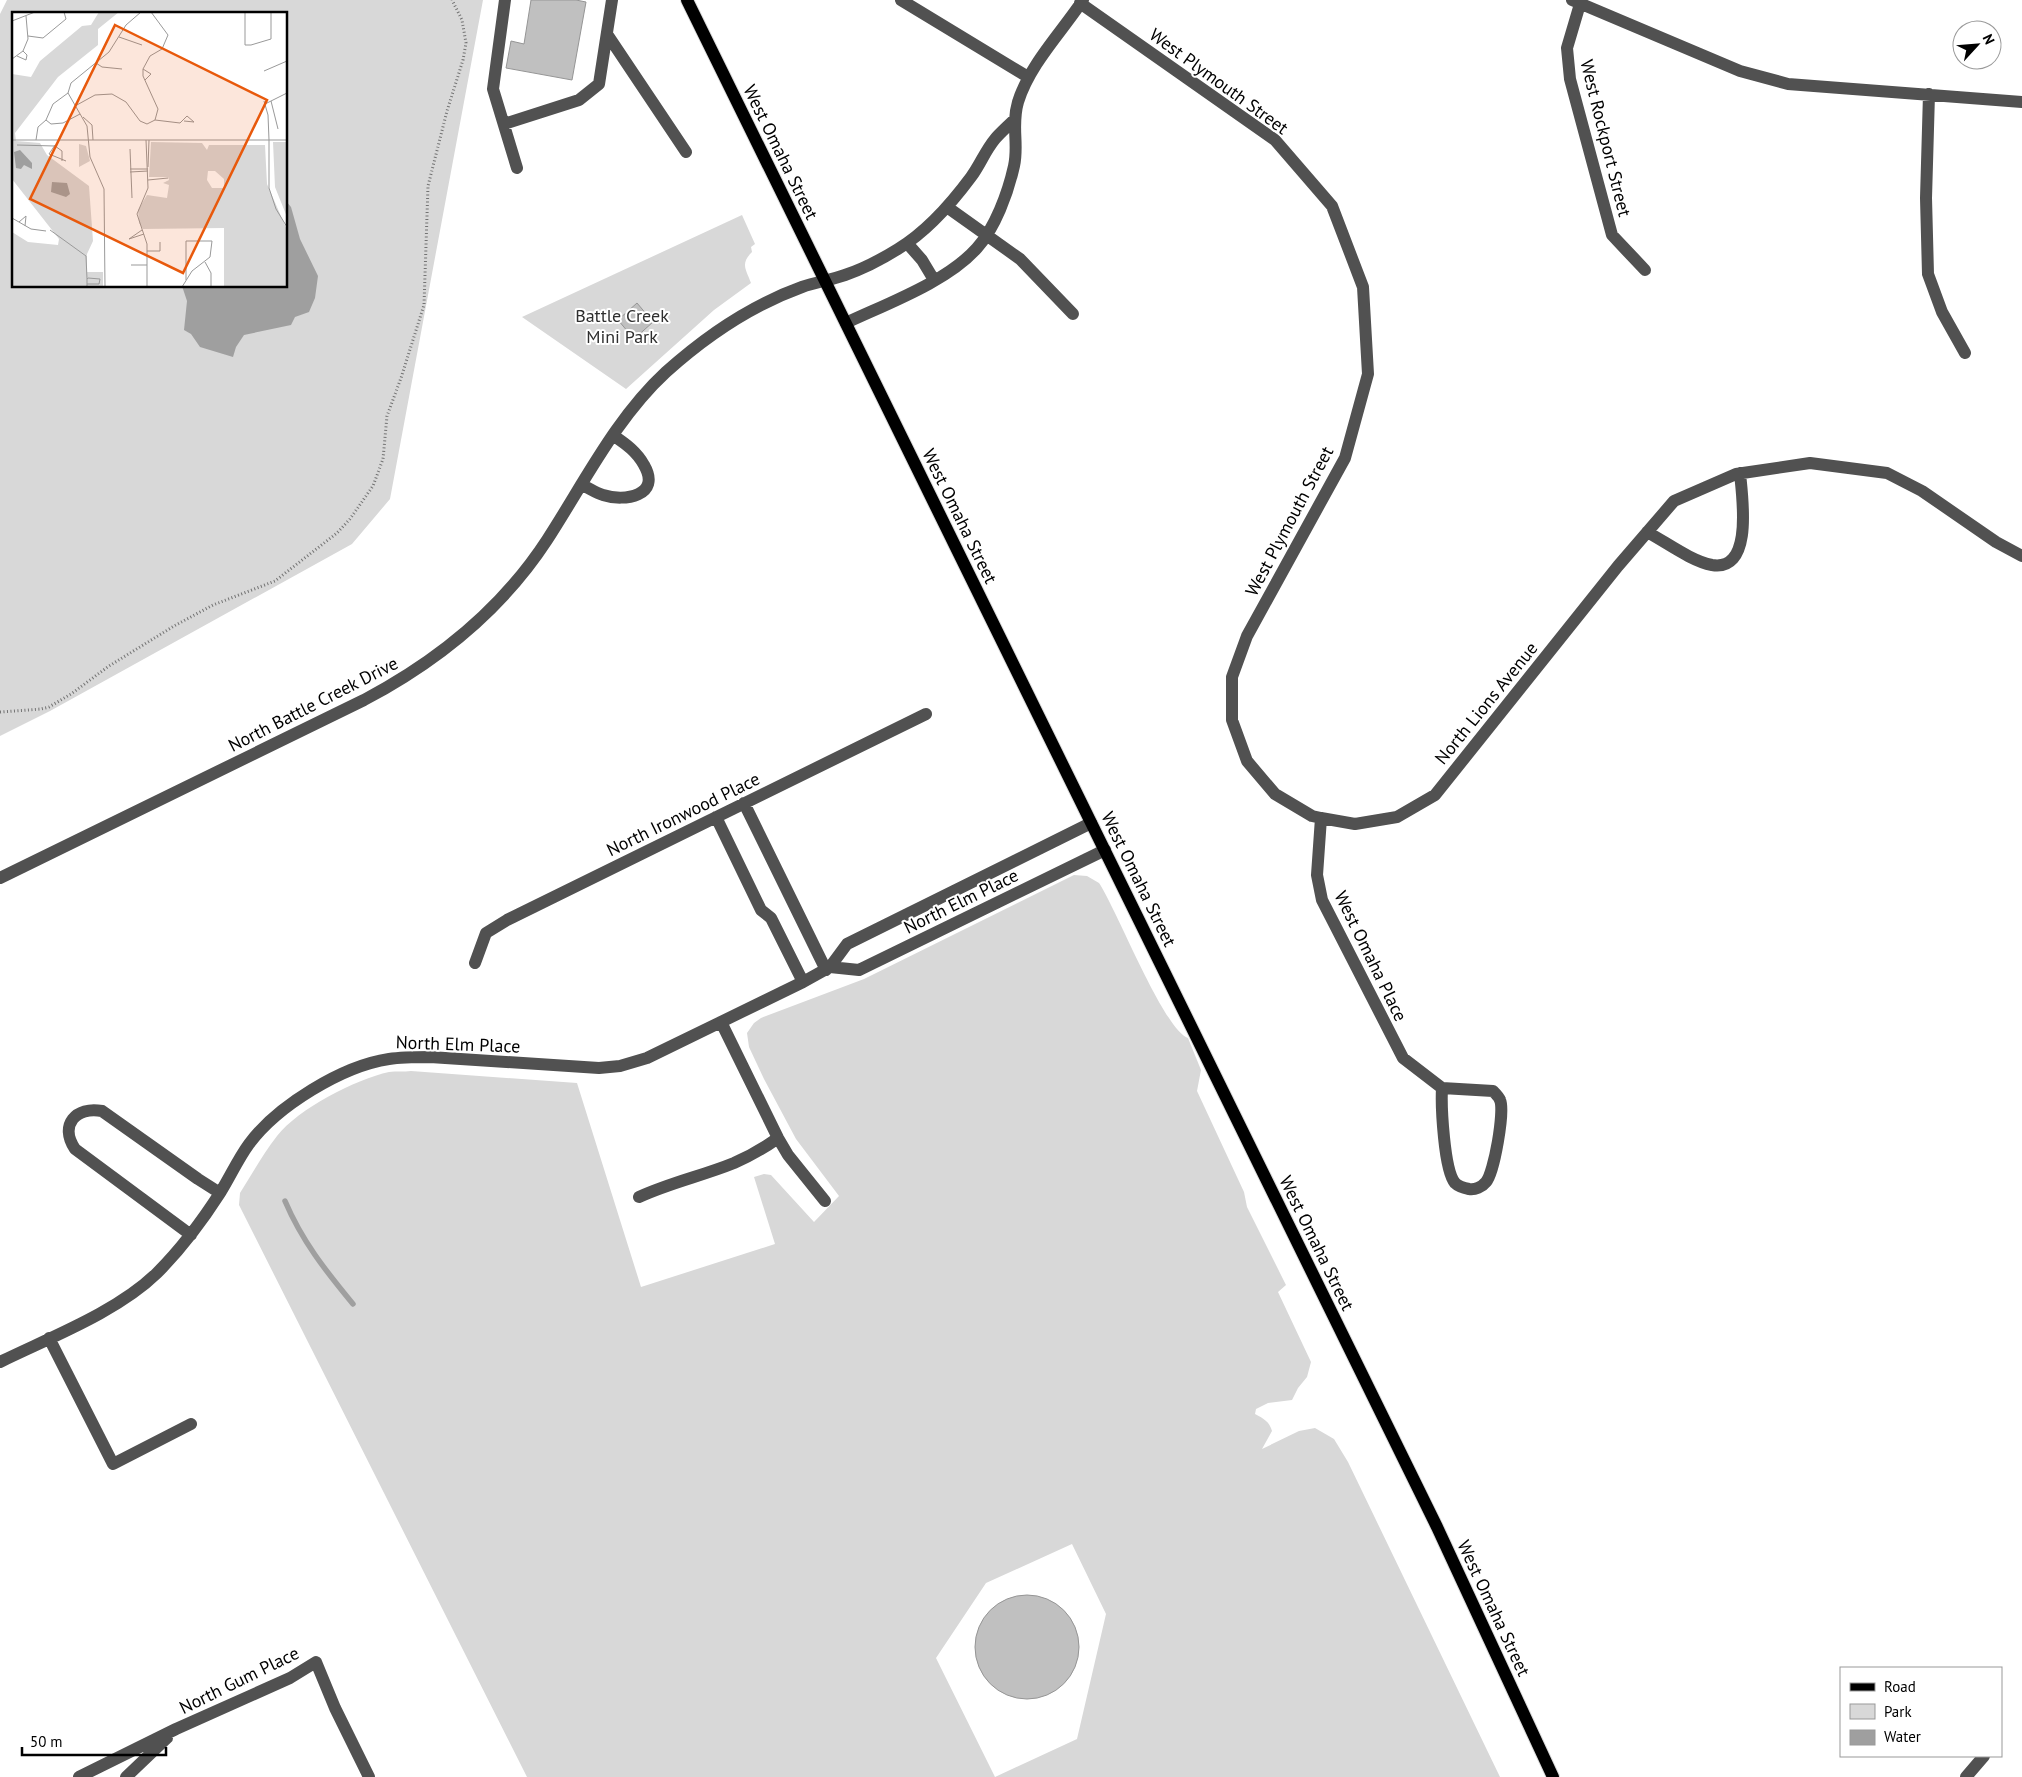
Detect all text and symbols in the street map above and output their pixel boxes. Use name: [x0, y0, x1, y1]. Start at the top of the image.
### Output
inset map: [12, 12, 288, 288]
north arrow: [1952, 20, 2002, 70]
street label: West Plymouth Street: [1145, 23, 1293, 139]
text: N: [1979, 31, 1999, 47]
street label: West Rockport Street: [1575, 57, 1637, 219]
street label: West Omaha Street: [738, 81, 824, 223]
park label: Battle Creek Mini Park: [575, 304, 669, 348]
street label: West Plymouth Street: [1240, 442, 1338, 600]
street label: West Omaha Street: [917, 445, 1003, 587]
street label: North Lions Avenue: [1430, 637, 1542, 769]
street label: North Battle Creek Drive: [224, 651, 402, 757]
street label: North Ironwood Place: [602, 767, 764, 861]
street label: West Omaha Street: [1096, 808, 1182, 950]
street label: North Elm Place: [900, 863, 1022, 939]
street label: West Omaha Place: [1329, 887, 1413, 1025]
street label: North Elm Place: [395, 1030, 521, 1058]
street label: West Omaha Street: [1274, 1172, 1360, 1314]
street label: West Omaha Street: [1452, 1536, 1536, 1680]
street label: North Gum Place: [175, 1641, 303, 1719]
legend: [1840, 1667, 2002, 1757]
text: Road: [1884, 1677, 1916, 1696]
text: Park: [1884, 1702, 1912, 1721]
scale bar: [22, 1724, 166, 1756]
text: Water: [1884, 1727, 1921, 1746]
text: 50 m: [30, 1732, 63, 1751]

